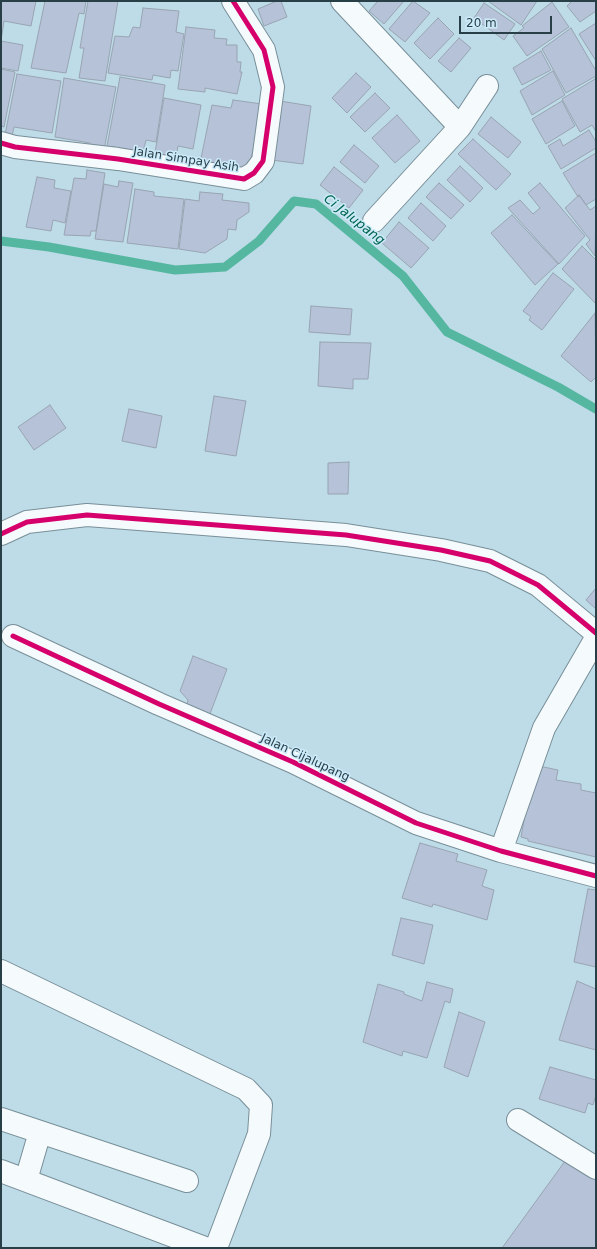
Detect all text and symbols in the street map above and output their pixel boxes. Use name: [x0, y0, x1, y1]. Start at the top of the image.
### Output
scale bar: [461, 8, 554, 34]
text: 20 m: [466, 16, 497, 30]
street label: Jalan Simpay Asih: [132, 145, 240, 175]
water label: Ci Jalupang: [320, 191, 388, 249]
street label: Jalan Cijalupang: [258, 731, 352, 785]

